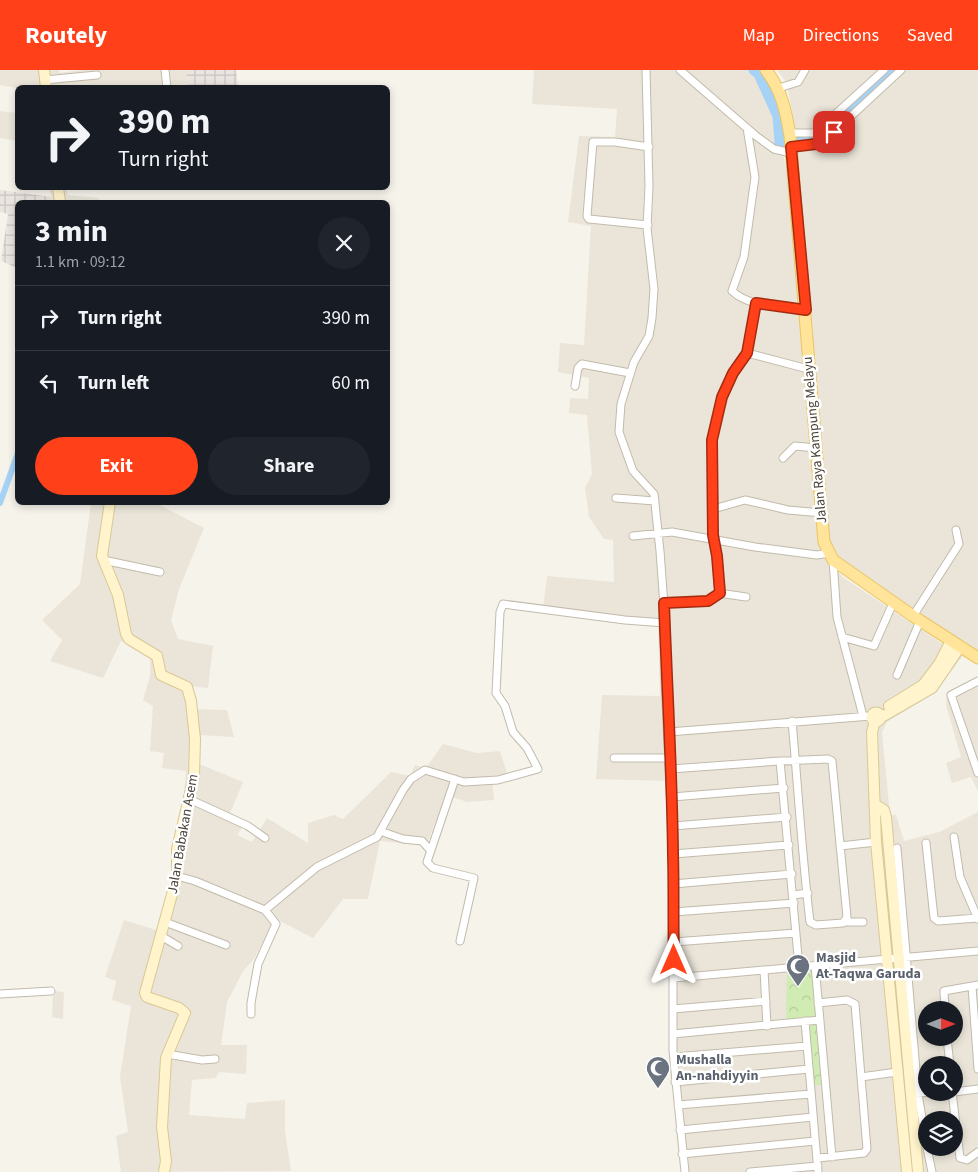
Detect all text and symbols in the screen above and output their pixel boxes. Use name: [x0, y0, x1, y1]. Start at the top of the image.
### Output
text: Routely: [25, 18, 107, 53]
text: Map: [743, 23, 775, 48]
text: Directions: [803, 23, 879, 48]
text: Saved: [907, 23, 953, 48]
text: 390 m: [118, 97, 210, 147]
icon: right: [35, 105, 100, 170]
pin: [813, 111, 855, 153]
icon: arrive: [820, 118, 848, 146]
text: Turn right: [118, 143, 208, 175]
text: 3 min: [35, 210, 108, 253]
button: close: [318, 217, 370, 269]
text: 1.1 km · 09:12: [35, 251, 125, 273]
icon: right: [35, 304, 63, 332]
text: Turn right: [78, 305, 162, 332]
text: 390 m: [322, 305, 370, 332]
street label: Jalan Raya Kampung Melayu: [798, 356, 832, 524]
icon: left: [35, 369, 63, 397]
text: Turn left: [78, 370, 149, 397]
text: 60 m: [332, 370, 370, 397]
button: Exit: [35, 437, 198, 495]
button: Share: [208, 437, 370, 495]
street label: Jalan Babakan Asem: [163, 772, 203, 896]
position arrow: [647, 933, 699, 985]
place label: Masjid At-Taqwa Garuda: [815, 948, 921, 984]
mosque icon: Masjid At-Taqwa Garuda: [785, 953, 811, 987]
north arrow: [918, 1001, 962, 1046]
map controls: [918, 1001, 963, 1156]
place label: Mushalla An-nahdiyyin: [675, 1050, 758, 1086]
mosque icon: Mushalla An-nahdiyyin: [645, 1055, 671, 1089]
button: search: [918, 1056, 963, 1101]
button: layers: [918, 1111, 963, 1156]

